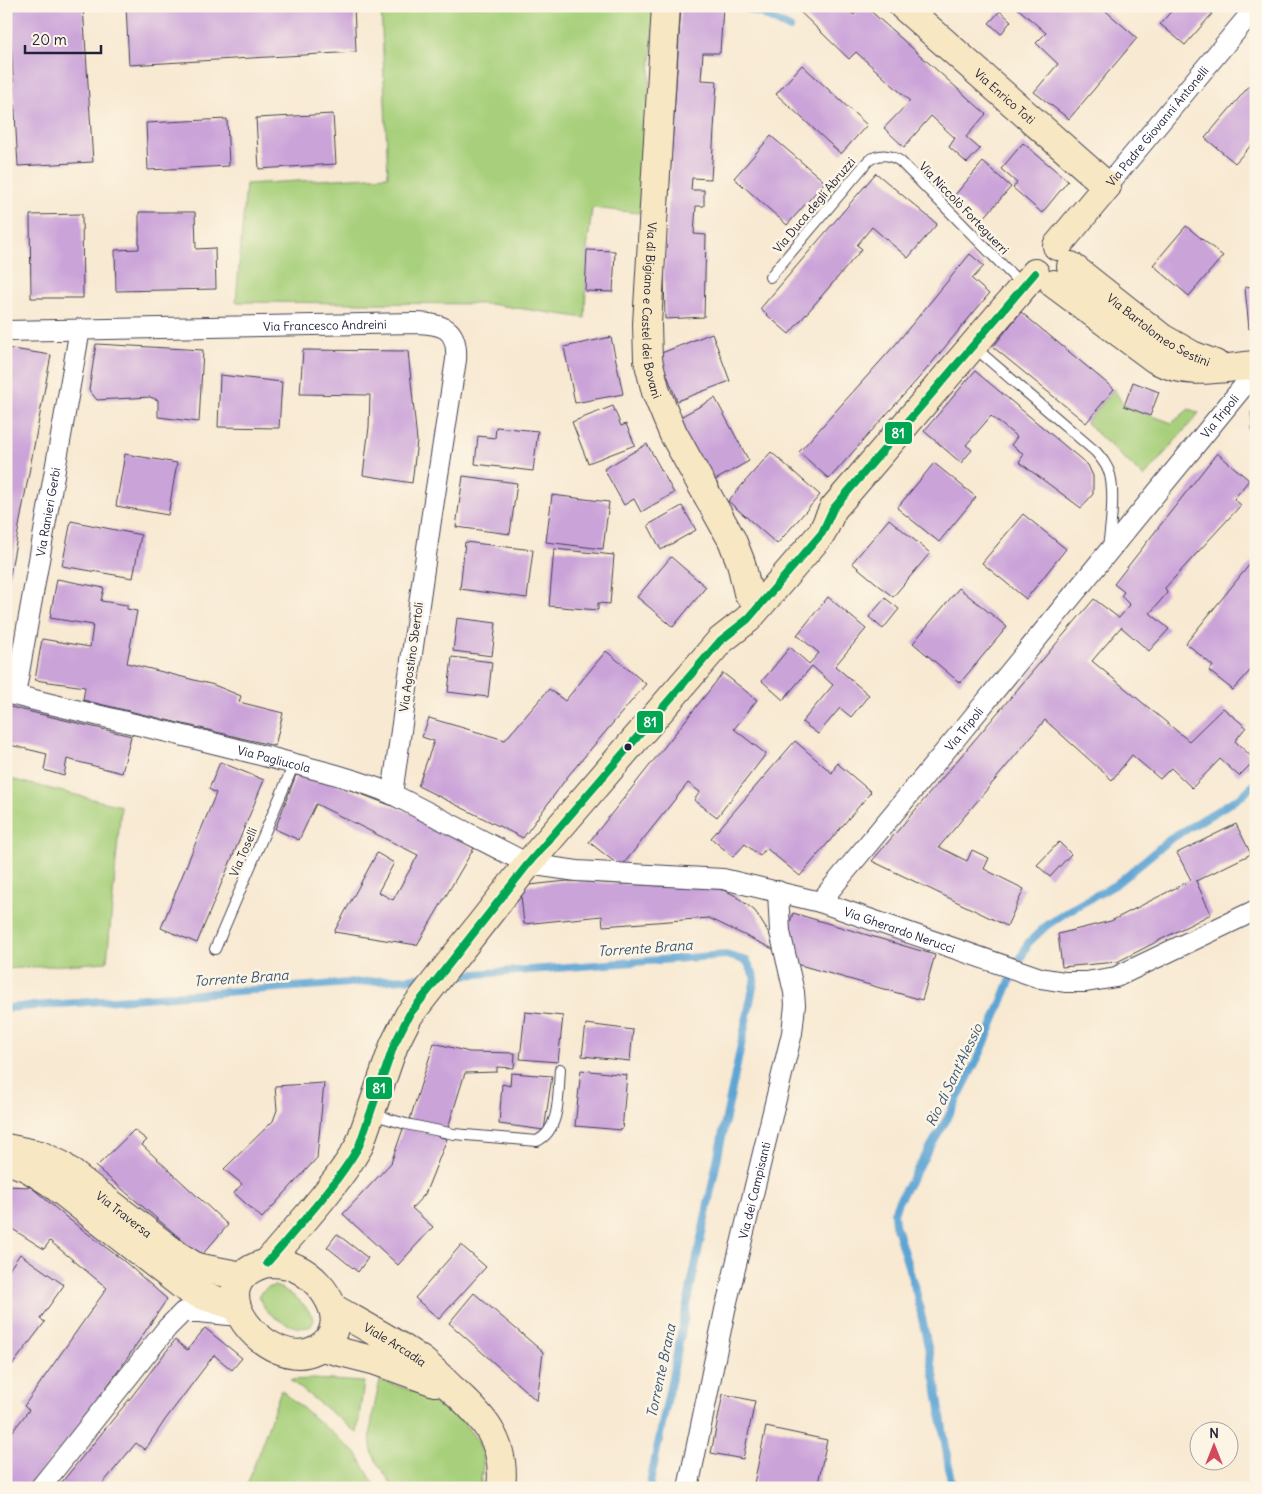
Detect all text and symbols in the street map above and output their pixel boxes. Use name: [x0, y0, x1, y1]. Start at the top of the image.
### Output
scale bar: [25, 22, 101, 54]
text: 20 m: [32, 30, 67, 49]
street label: Via Padre Giovanni Antonelli: [1103, 63, 1211, 189]
street label: Via Enrico Toti: [972, 65, 1038, 127]
street label: Via Duca degli Abruzzi: [770, 154, 858, 256]
street label: Via Niccolò Forteguerri: [916, 159, 1012, 257]
street label: Via di Bigiano e Castel dei Bovani: [639, 222, 665, 401]
street label: Via Bartolomeo Sestini: [1104, 290, 1213, 369]
street label: Via Francesco Andreini: [263, 316, 387, 333]
street label: Via Tripoli: [1197, 391, 1242, 441]
line badge: 81: [884, 421, 913, 445]
text: 81: [891, 424, 905, 442]
street label: Via Ranieri Gerbi: [32, 466, 63, 558]
street label: Via Agostino Sbertoli: [396, 601, 426, 713]
street label: Via Tripoli: [941, 704, 986, 754]
line badge: 81: [636, 710, 664, 734]
text: 81: [643, 713, 657, 731]
street label: Via Pagliucola: [236, 742, 312, 775]
unlabelled marker: [623, 742, 633, 752]
street label: Via Toselli: [226, 825, 260, 879]
street label: Via Gherardo Nerucci: [842, 903, 957, 956]
water label: Torrente Brana: [597, 936, 694, 960]
water label: Torrente Brana: [193, 966, 290, 990]
water label: Rio di Sant'Alessio: [921, 1020, 987, 1129]
line badge: 81: [365, 1076, 393, 1100]
text: 81: [372, 1079, 386, 1097]
street label: Via dei Campisanti: [735, 1140, 773, 1240]
street label: Via Traversa: [93, 1188, 155, 1240]
street label: Viale Arcadia: [361, 1319, 430, 1369]
water label: Torrente Brana: [642, 1322, 680, 1419]
north arrow: [1190, 1422, 1240, 1472]
text: N: [1209, 1424, 1219, 1442]

